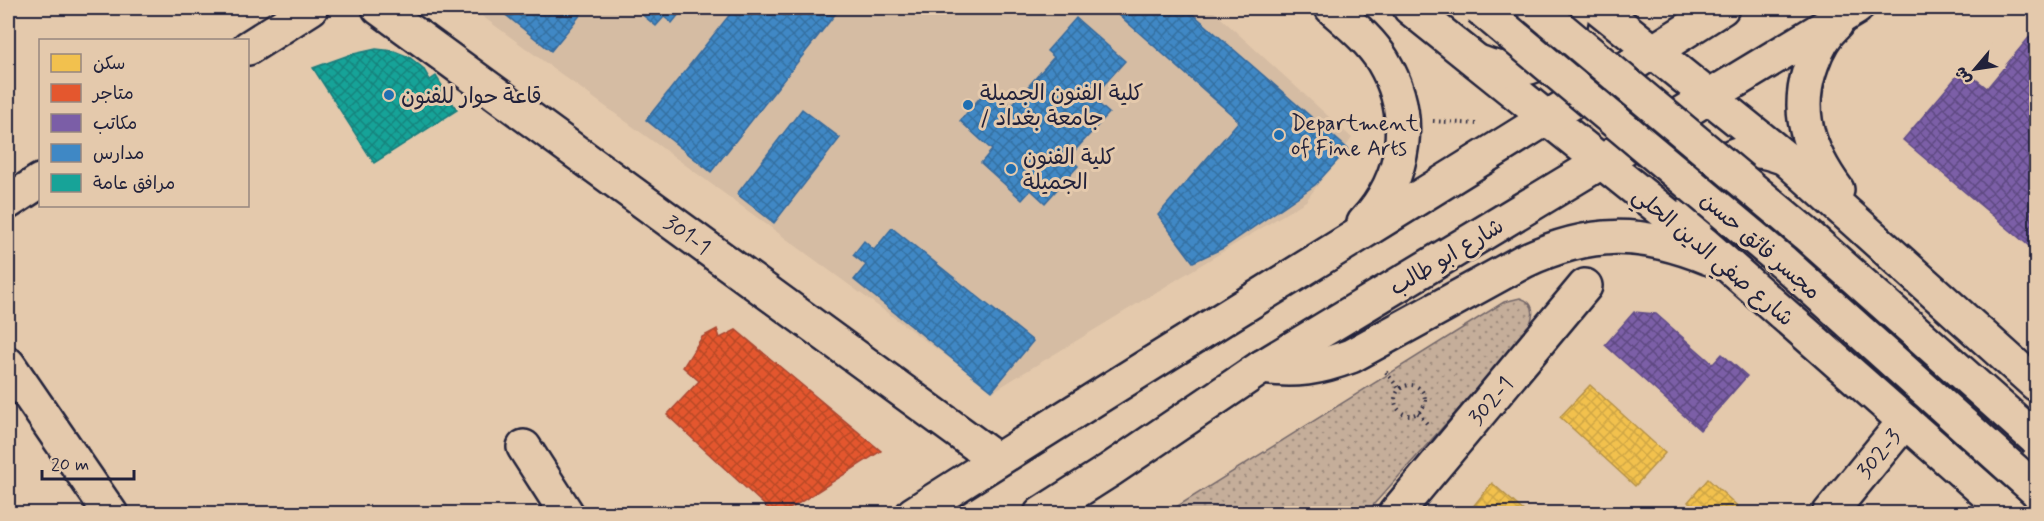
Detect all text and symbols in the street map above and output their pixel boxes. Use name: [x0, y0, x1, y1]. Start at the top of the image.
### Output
legend: [39, 39, 249, 207]
north arrow: [1945, 39, 2005, 99]
text: سكن: [93, 52, 125, 76]
text: ش: [1950, 63, 1977, 88]
place label: كلية الفنون الجميلة / جامعة بغداد: [980, 80, 1143, 133]
text: متاجر: [91, 82, 134, 106]
place label: قاعة حوار للفنون: [401, 83, 542, 111]
marker: قاعة حوار للفنون: [382, 88, 396, 102]
marker: كلية الفنون الجميلة / جامعة بغداد: [961, 98, 975, 112]
place label: Department of Fine Arts: [1291, 110, 1419, 163]
text: مكاتب: [93, 112, 137, 136]
marker: Department of Fine Arts: [1272, 128, 1286, 142]
text: مدارس: [93, 142, 144, 166]
place label: كلية الفنون الجميلة: [1023, 144, 1116, 197]
marker: كلية الفنون الجميلة: [1004, 162, 1018, 176]
text: مرافق عامة: [93, 172, 175, 196]
street label: شارع صفي الدين الحلي: [1624, 182, 1799, 336]
street label: مجسر فائق حسن: [1694, 187, 1826, 306]
street label: 301-1: [658, 209, 716, 262]
street label: شارع ابو طالب: [1385, 213, 1509, 303]
street label: 302-1: [1463, 371, 1520, 431]
street label: 302-3: [1851, 424, 1908, 485]
scale bar: [42, 443, 134, 481]
text: 20 m: [51, 453, 89, 477]

